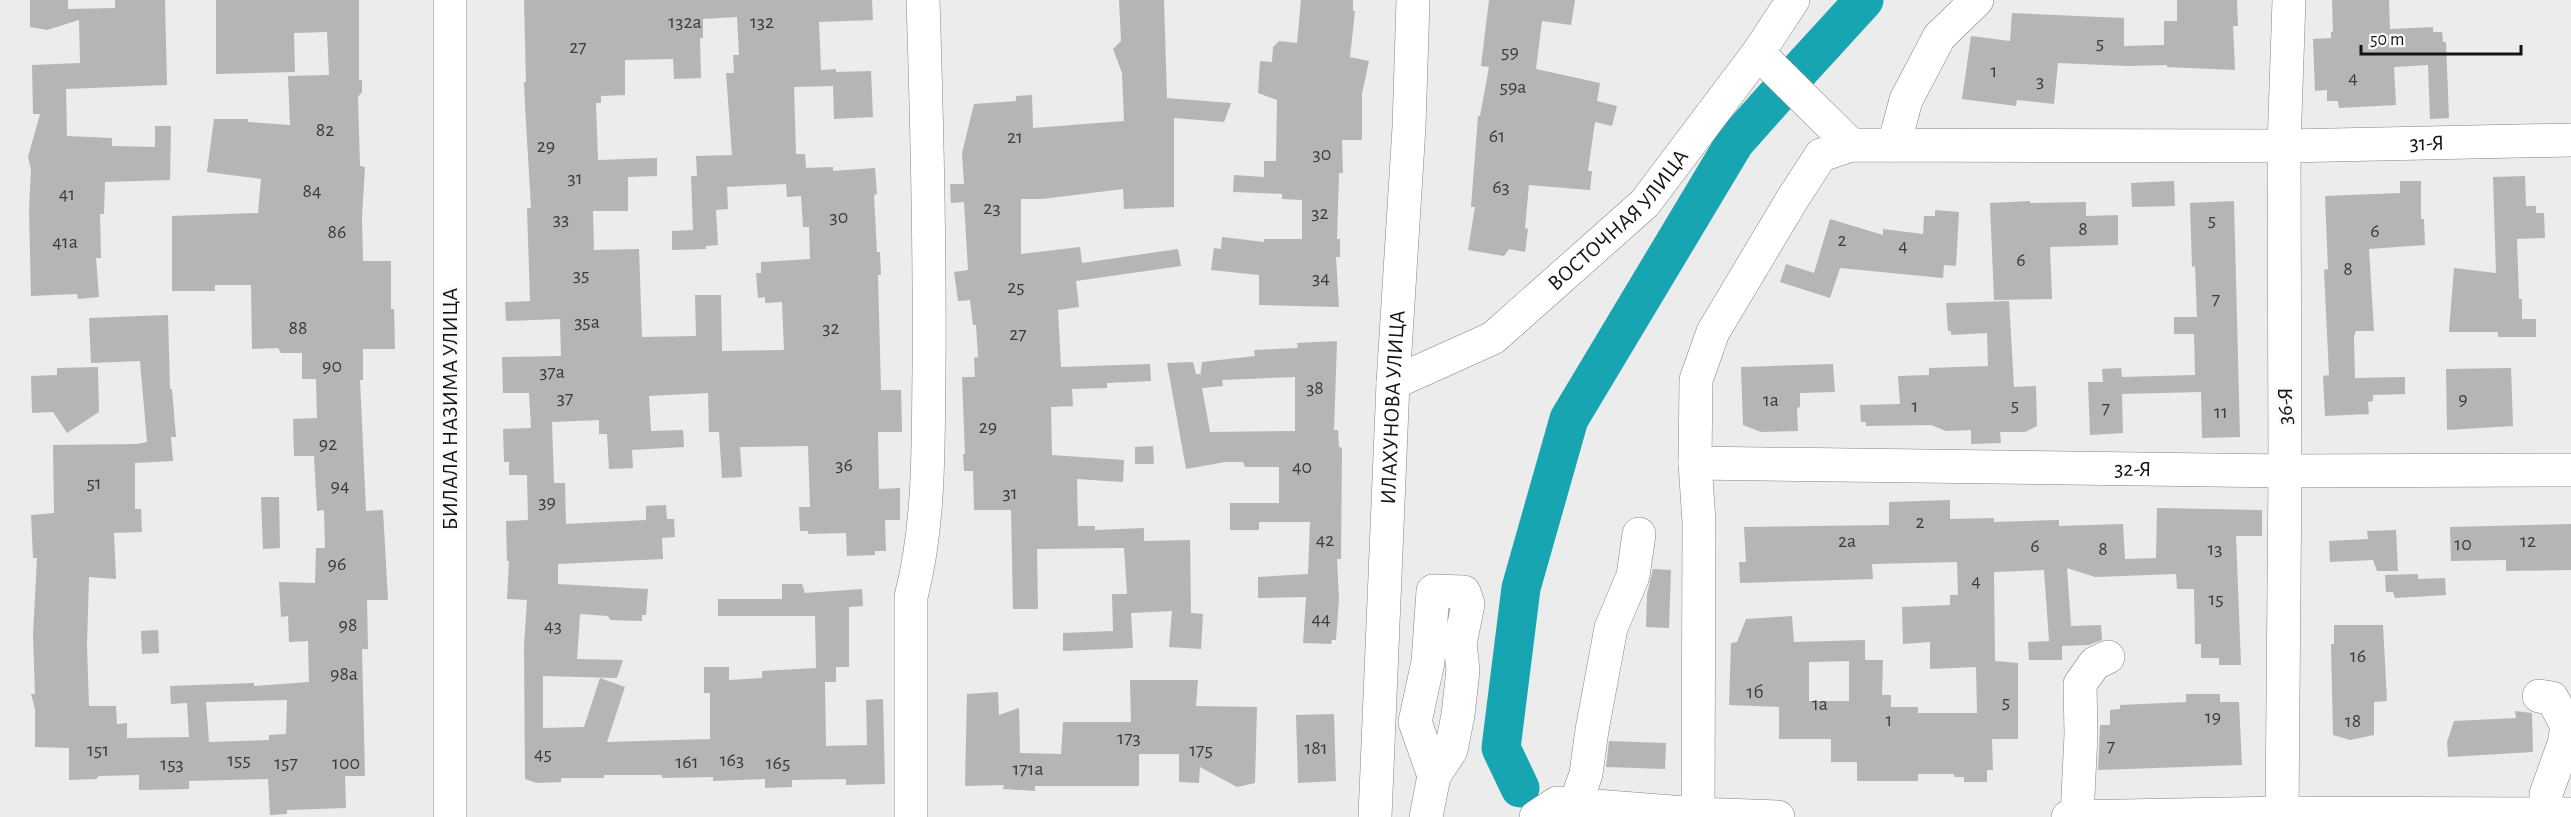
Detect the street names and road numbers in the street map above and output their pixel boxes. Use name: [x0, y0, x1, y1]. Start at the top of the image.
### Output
street label: 31-Я: [2409, 132, 2444, 154]
street label: ВОСТОЧНАЯ УЛИЦА: [1544, 145, 1692, 295]
street label: БИЛАЛА НАЗИМА УЛИЦА: [439, 288, 461, 530]
street label: ИЛАХУНОВА УЛИЦА: [1377, 310, 1409, 505]
street label: 36-Я: [2274, 387, 2296, 425]
street label: 32-Я: [2114, 458, 2152, 480]

